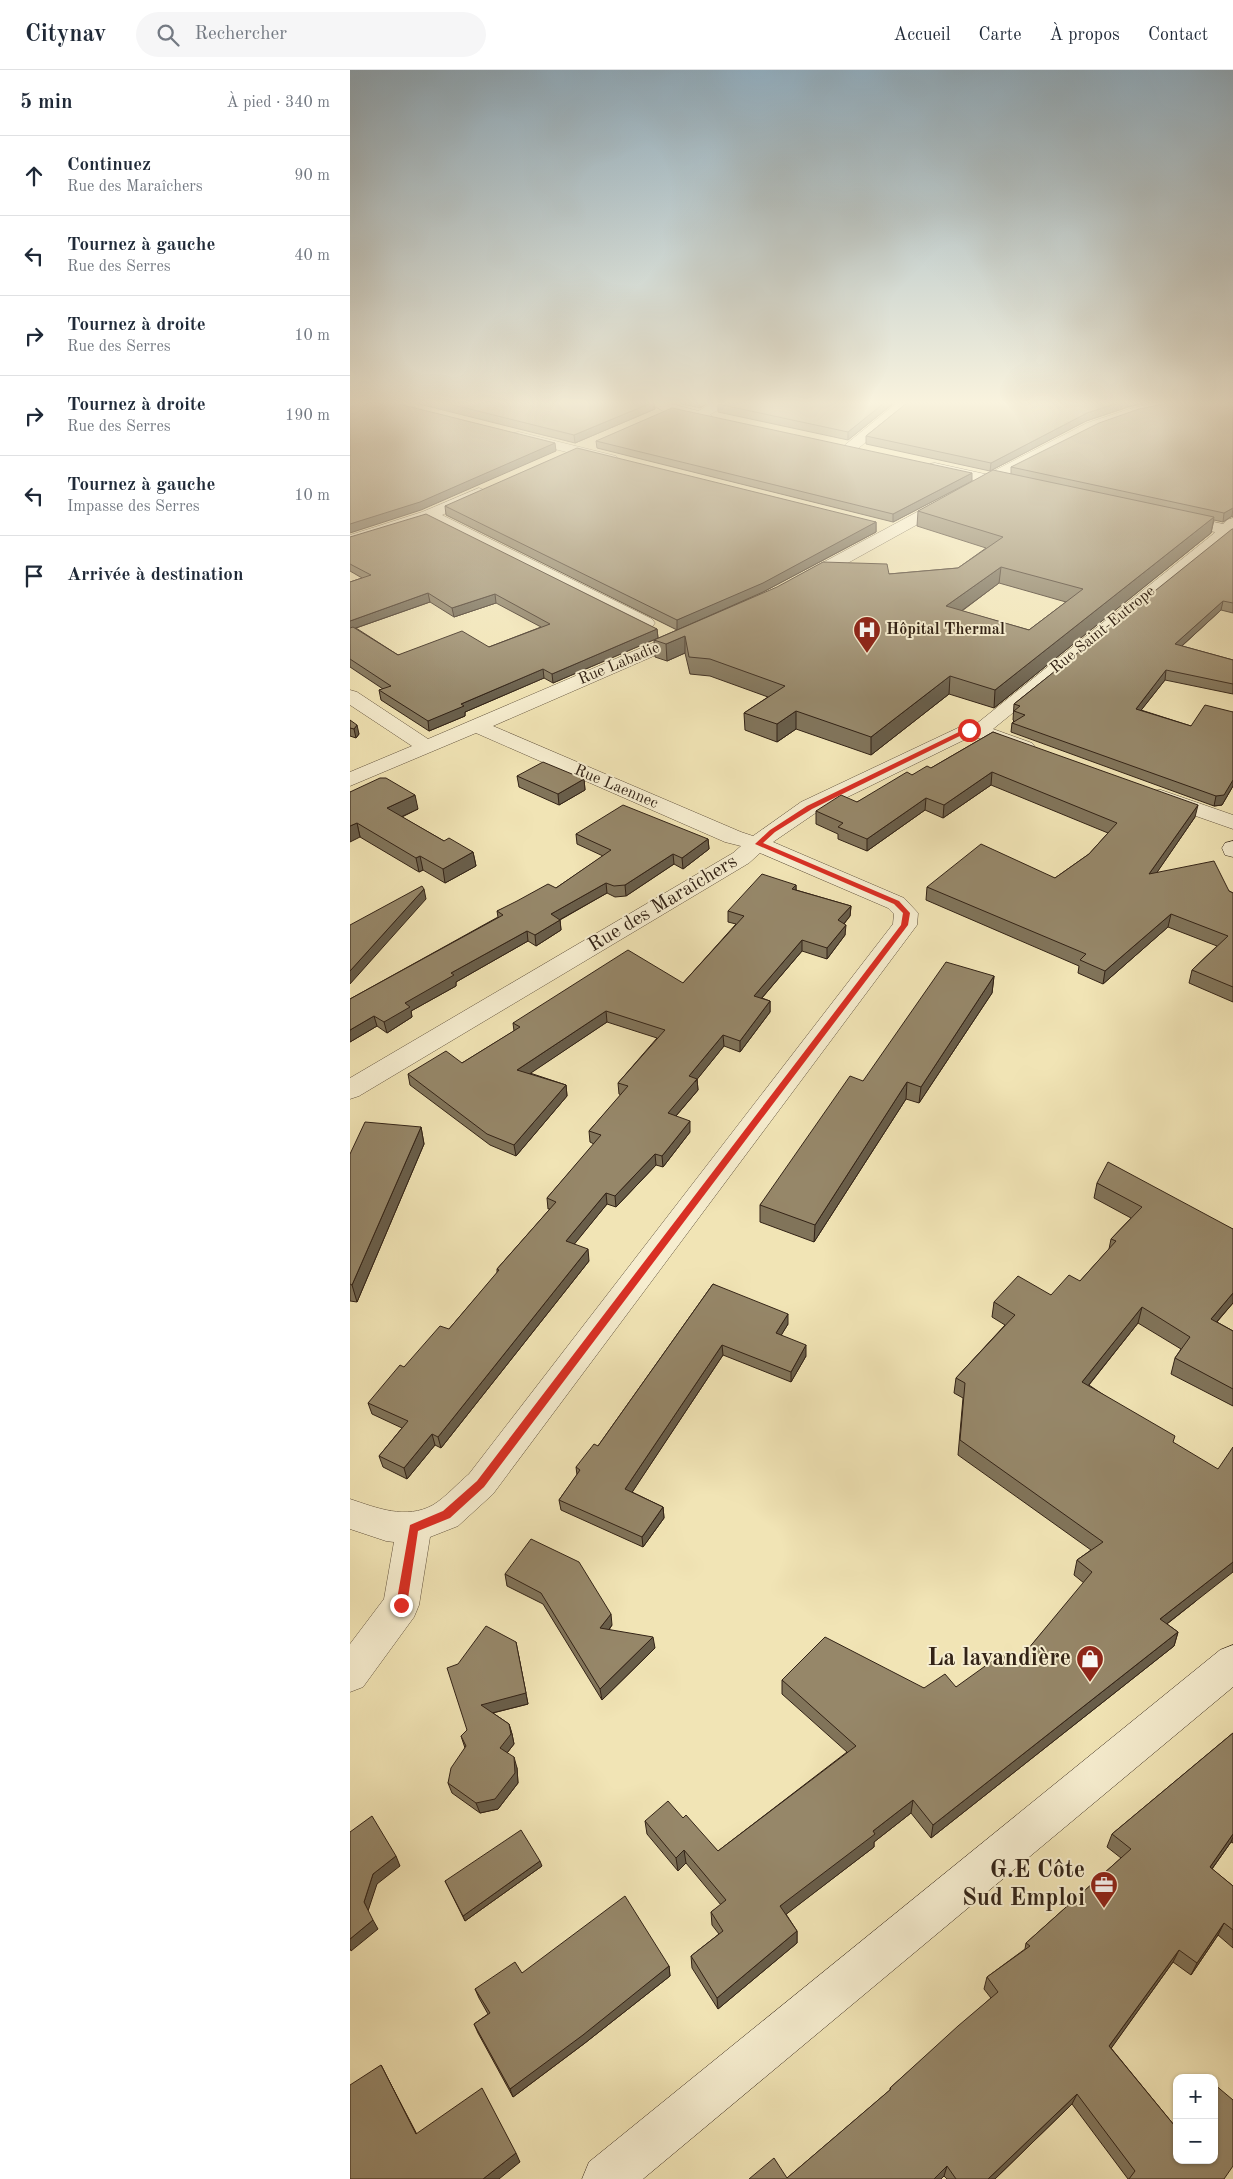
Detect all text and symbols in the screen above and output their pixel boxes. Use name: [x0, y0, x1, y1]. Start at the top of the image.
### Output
search box: [136, 12, 486, 57]
icon: search: [154, 21, 182, 49]
text: Citynav: [25, 23, 106, 47]
text: Rechercher: [194, 25, 287, 44]
text: Accueil: [893, 26, 951, 44]
text: Carte: [979, 26, 1021, 44]
text: À propos: [1049, 26, 1120, 44]
text: Contact: [1148, 26, 1208, 44]
text: 5 min: [20, 92, 73, 113]
text: À pied · 340 m: [227, 95, 330, 111]
text: Continuez: [67, 156, 151, 175]
icon: ahead: [20, 162, 48, 190]
text: 90 m: [294, 168, 330, 184]
text: Rue des Maraîchers: [67, 179, 203, 195]
text: Tournez à gauche: [67, 236, 215, 255]
icon: left: [20, 242, 48, 270]
text: 40 m: [294, 248, 330, 264]
text: Rue des Serres: [67, 259, 171, 275]
text: Tournez à droite: [67, 316, 206, 335]
icon: right: [20, 322, 48, 350]
text: 10 m: [294, 328, 330, 344]
text: Rue des Serres: [67, 339, 171, 355]
text: Tournez à droite: [67, 396, 206, 415]
icon: right: [20, 402, 48, 430]
text: 190 m: [285, 408, 330, 424]
text: Rue des Serres: [67, 419, 171, 435]
text: Tournez à gauche: [67, 476, 215, 495]
icon: left: [20, 482, 48, 510]
text: 10 m: [294, 488, 330, 504]
text: Impasse des Serres: [67, 499, 200, 515]
icon: arrive: [20, 562, 48, 590]
text: Arrivée à destination: [67, 566, 243, 585]
street label: Rue Saint-Eutrope: [1048, 583, 1158, 677]
hospital icon: Hôpital Thermal: [852, 615, 882, 654]
place label: Hôpital Thermal: [886, 622, 1005, 638]
street label: Rue Labadie: [576, 640, 662, 688]
route start: [958, 719, 981, 742]
street label: Rue Laennec: [572, 762, 660, 812]
street label: Rue des Maraîchers: [585, 852, 741, 956]
route end: [390, 1594, 413, 1617]
shop icon: La lavandière: [1075, 1644, 1105, 1683]
place label: La lavandière: [927, 1647, 1071, 1671]
place label: G.E Côte Sud Emploi: [962, 1859, 1085, 1911]
office icon: G.E Côte Sud Emploi: [1089, 1870, 1119, 1909]
map controls: [1173, 2074, 1218, 2164]
button: +: [1173, 2074, 1218, 2119]
button: −: [1173, 2119, 1218, 2164]

